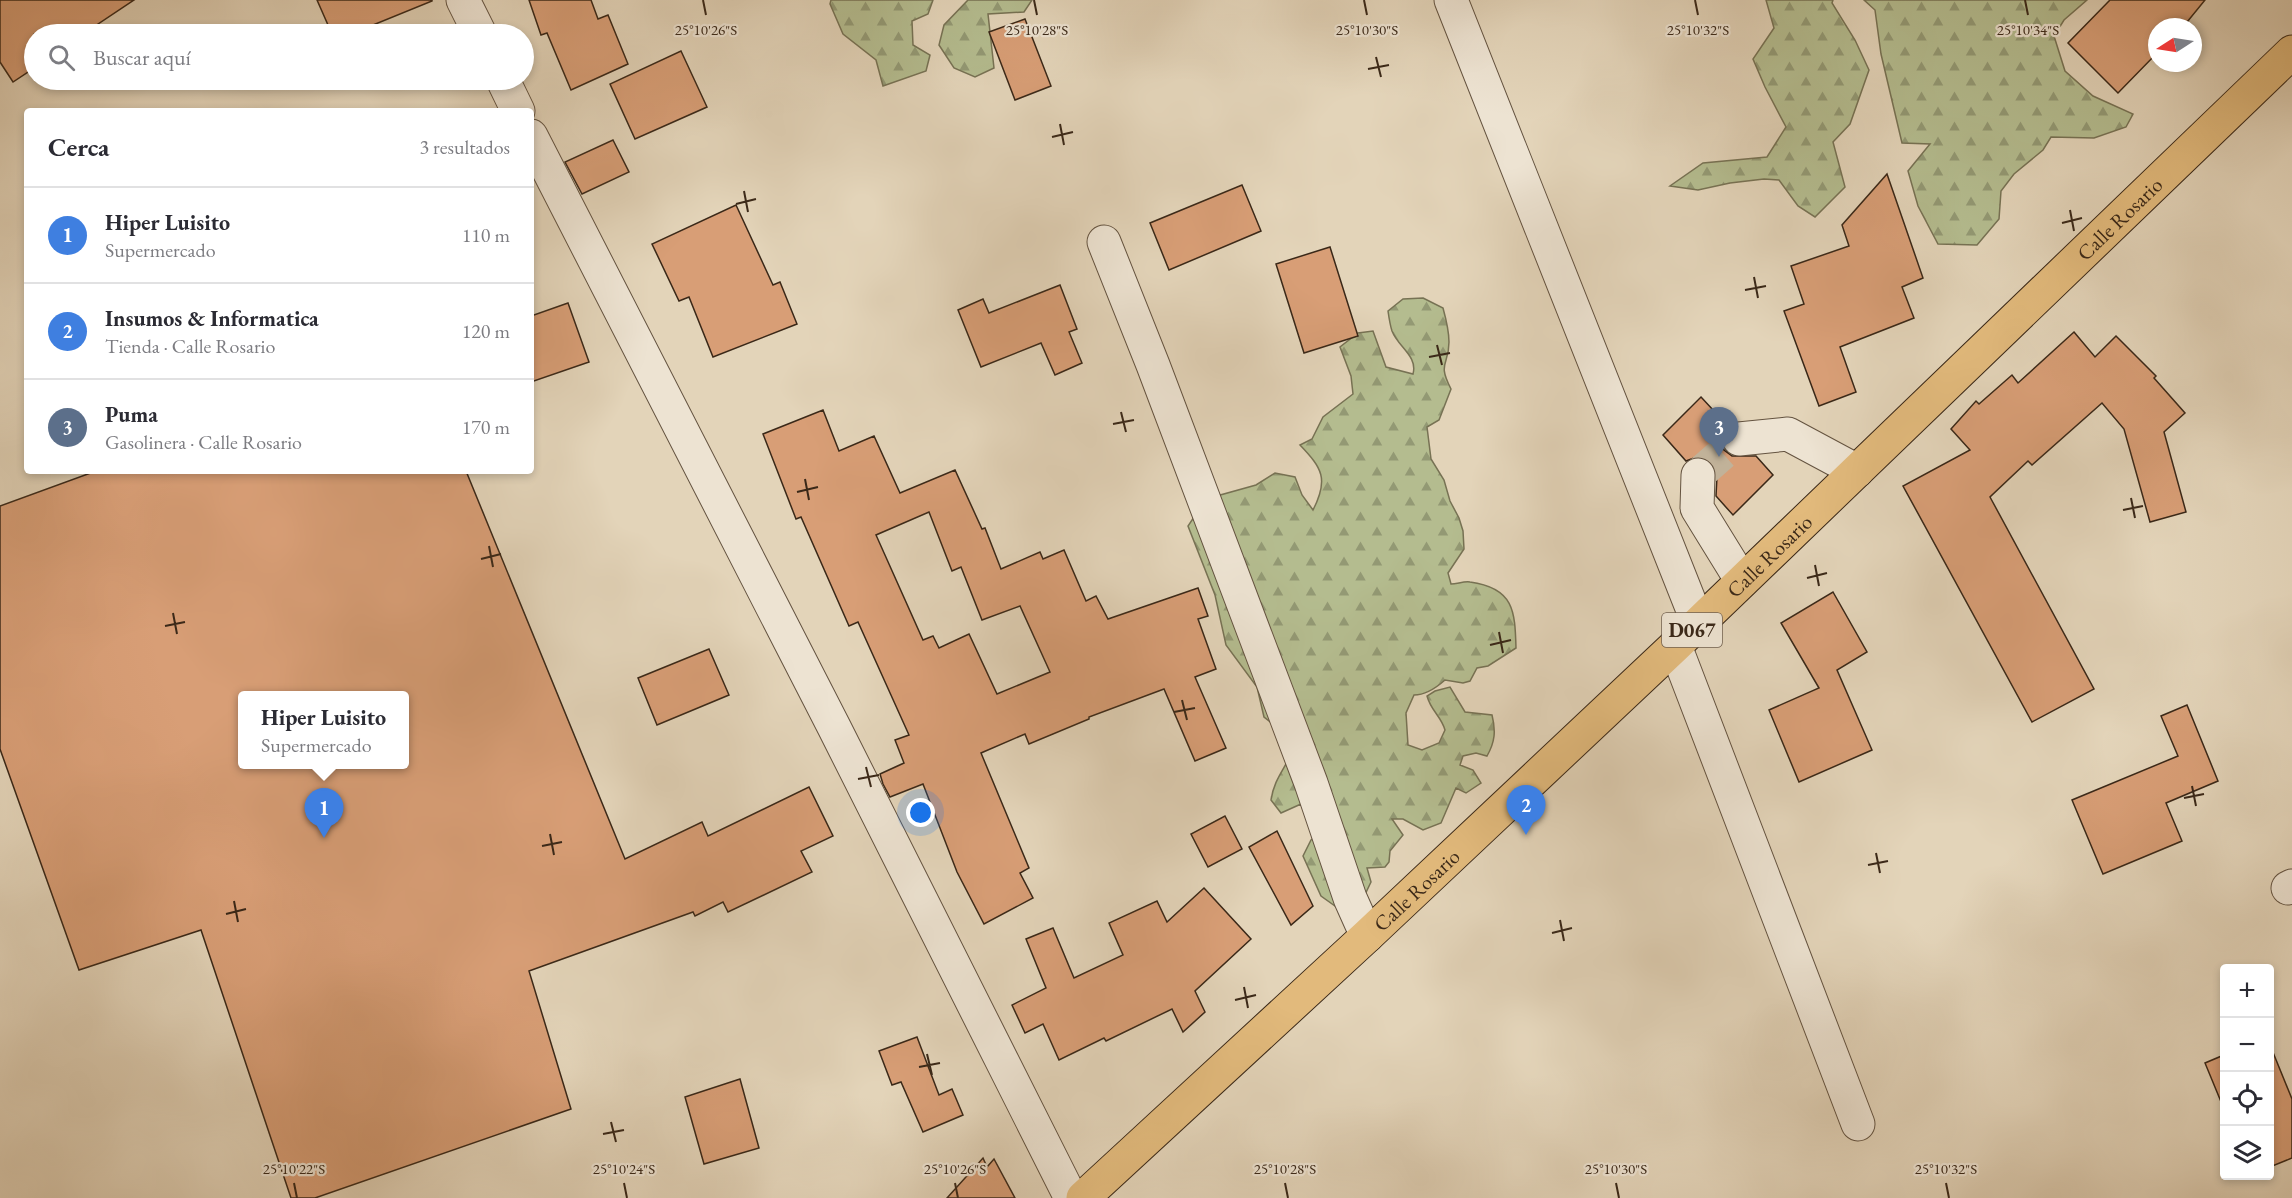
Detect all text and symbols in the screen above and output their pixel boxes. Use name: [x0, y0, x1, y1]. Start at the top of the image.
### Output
north arrow: [2148, 18, 2202, 72]
text: 25°10'26"S: [675, 20, 737, 39]
text: 25°10'28"S: [1006, 20, 1068, 39]
text: 25°10'30"S: [1336, 20, 1398, 39]
text: 25°10'32"S: [1667, 20, 1729, 39]
text: 25°10'34"S: [1997, 20, 2059, 39]
search box: [24, 24, 534, 90]
icon: search: [45, 41, 78, 74]
text: Buscar aquí: [93, 43, 191, 72]
text: Cerca: [48, 130, 109, 164]
text: 3 resultados: [419, 134, 510, 160]
street label: Calle Rosario: [2071, 171, 2168, 266]
text: Hiper Luisito: [105, 208, 230, 237]
text: 1: [62, 222, 73, 248]
text: 110 m: [462, 222, 510, 248]
text: Supermercado: [105, 237, 216, 263]
text: Insumos & Informatica: [105, 304, 319, 333]
text: 2: [62, 318, 73, 344]
text: 120 m: [462, 318, 510, 344]
text: Tienda · Calle Rosario: [105, 333, 275, 359]
text: Puma: [105, 400, 158, 429]
pin: 3: [1700, 408, 1738, 457]
text: 3: [62, 414, 73, 440]
text: 170 m: [462, 414, 510, 440]
text: Gasolinera · Calle Rosario: [105, 429, 302, 455]
street label: Calle Rosario: [1720, 508, 1818, 603]
road number: D067: [1662, 613, 1722, 647]
popup: [238, 691, 409, 769]
text: Hiper Luisito: [261, 703, 386, 732]
text: Supermercado: [261, 732, 372, 758]
pin: 2: [1506, 786, 1546, 835]
pin: 1: [304, 788, 344, 838]
your location: [906, 798, 935, 827]
street label: Calle Rosario: [1367, 842, 1465, 937]
map controls: [2220, 964, 2274, 1180]
button: +: [2220, 964, 2274, 1018]
button: −: [2220, 1018, 2274, 1072]
button: locate: [2220, 1072, 2274, 1126]
button: layers: [2220, 1126, 2274, 1180]
text: 25°10'22"S: [263, 1159, 325, 1178]
text: 25°10'24"S: [593, 1159, 655, 1178]
text: 25°10'26"S: [924, 1159, 986, 1178]
text: 25°10'28"S: [1254, 1159, 1316, 1178]
text: 25°10'30"S: [1585, 1159, 1647, 1178]
text: 25°10'32"S: [1915, 1159, 1977, 1178]

